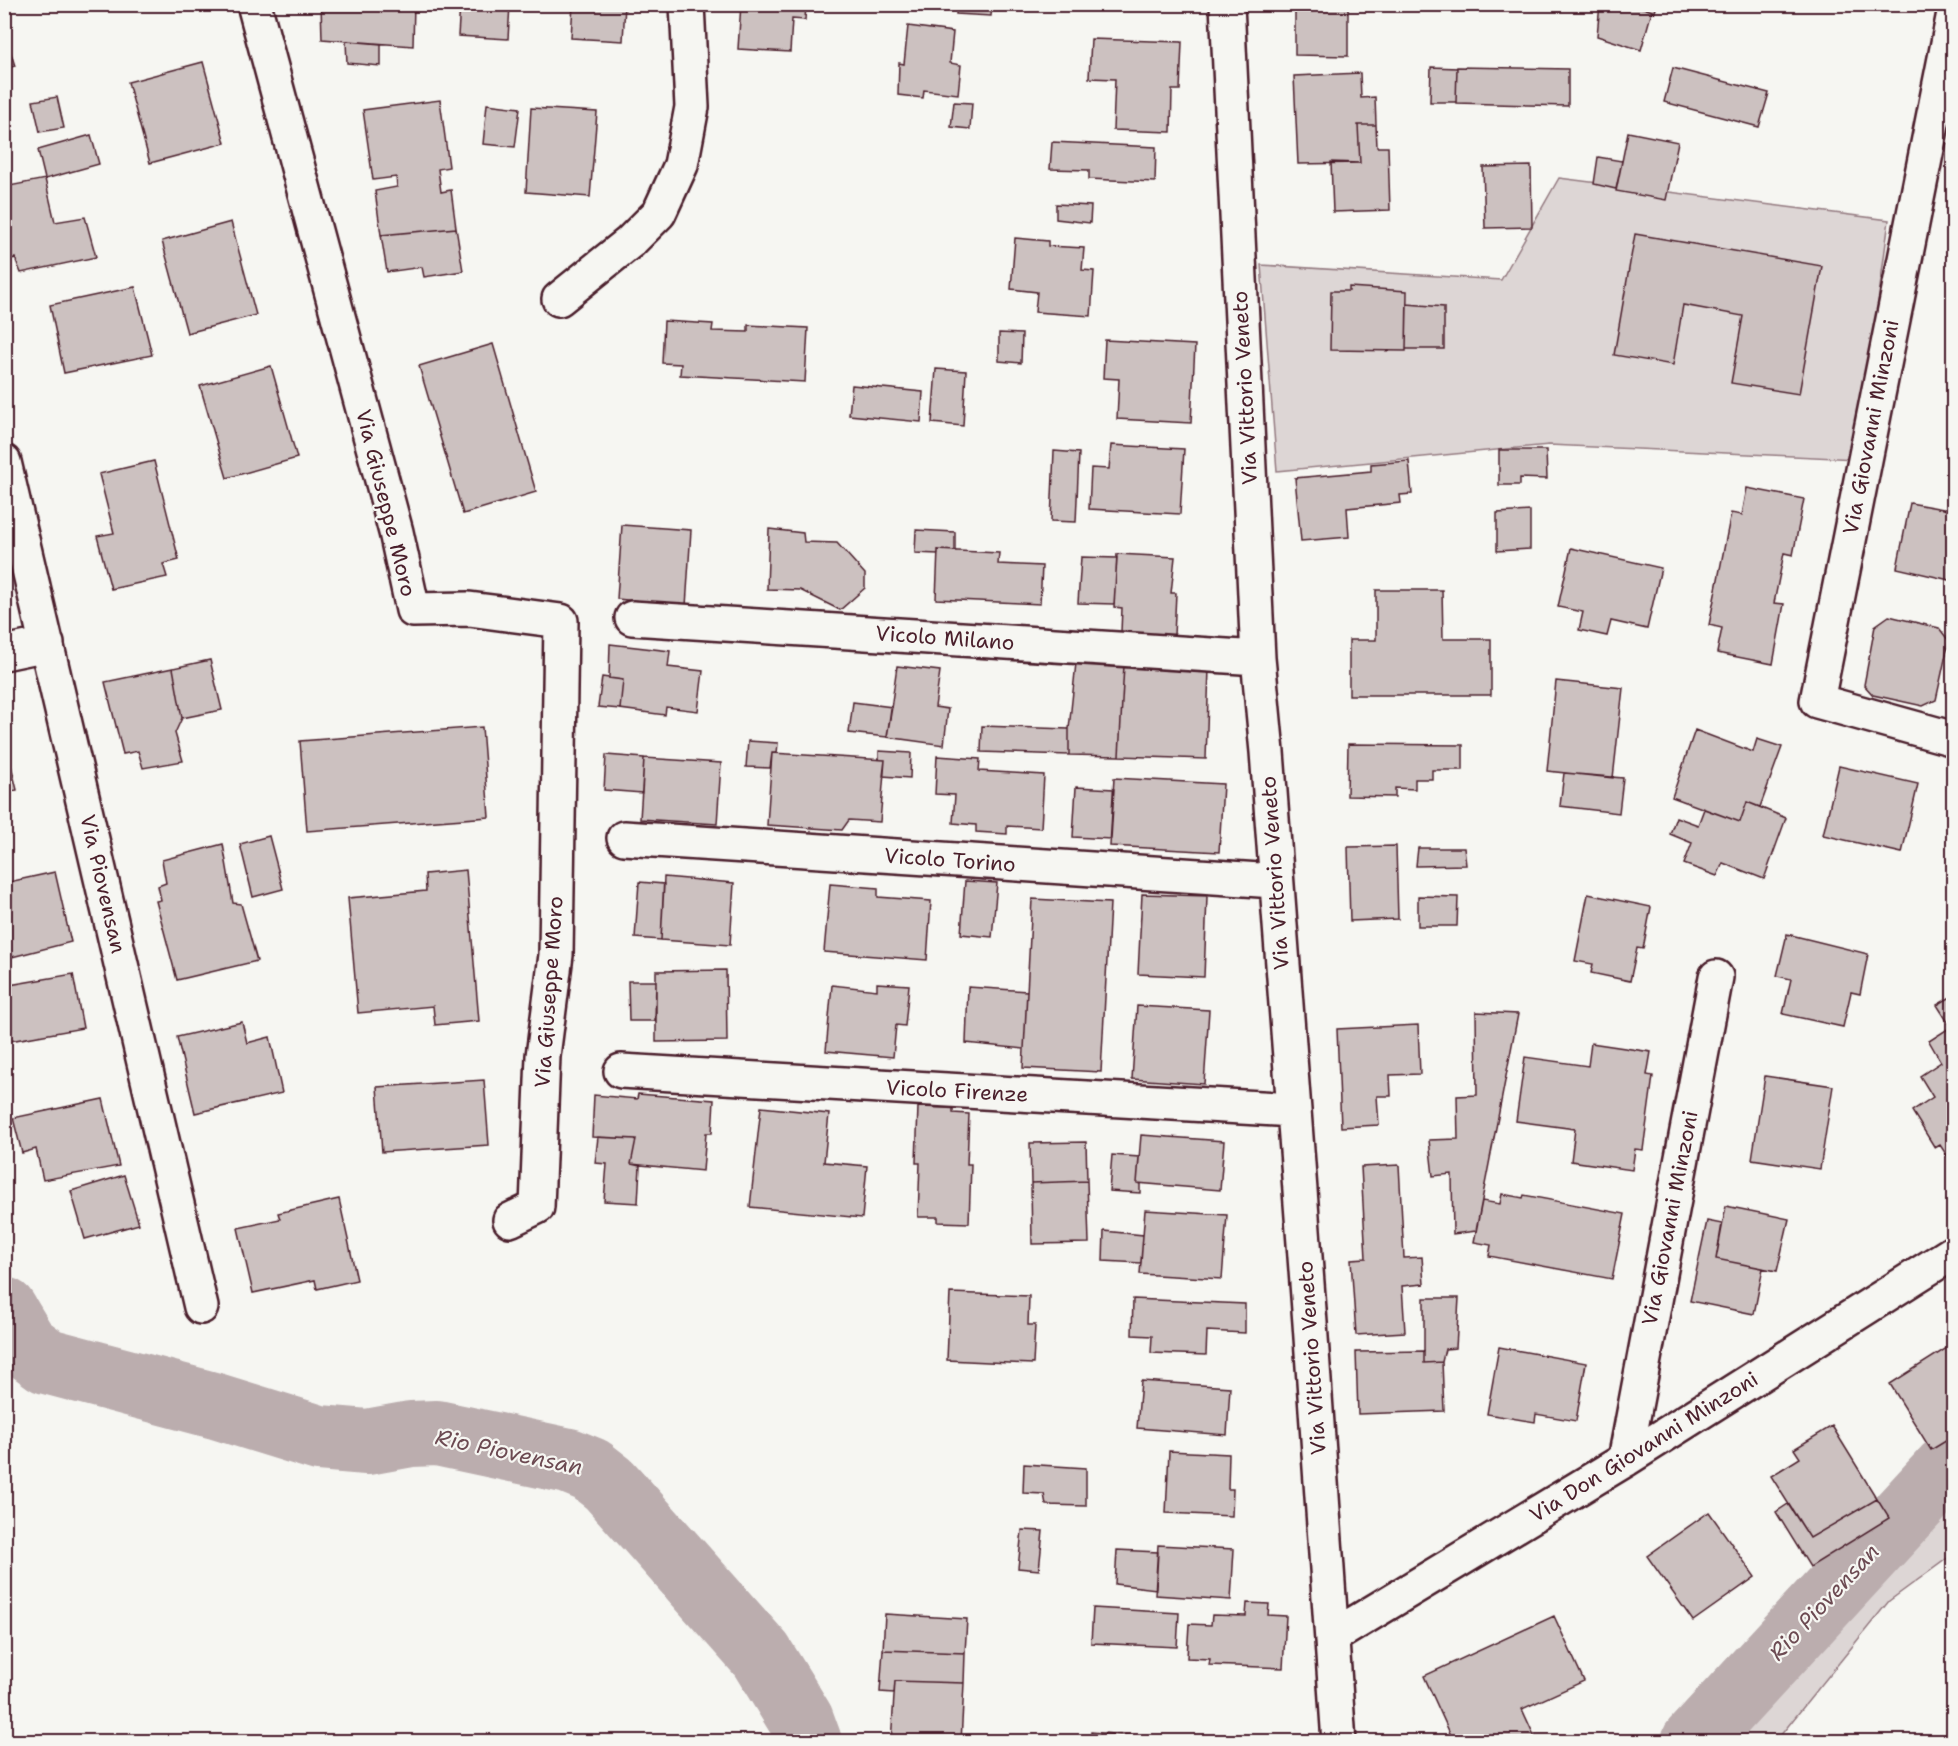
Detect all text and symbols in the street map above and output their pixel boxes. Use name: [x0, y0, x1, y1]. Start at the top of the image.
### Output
street label: Via Vittorio Veneto: [1226, 290, 1264, 486]
street label: Via Giovanni Minzoni: [1836, 317, 1906, 537]
street label: Via Giuseppe Moro: [349, 406, 423, 600]
street label: Vicolo Milano: [875, 619, 1015, 657]
street label: Via Vittorio Veneto: [1254, 775, 1296, 971]
street label: Via Piovensan: [73, 812, 133, 956]
street label: Vicolo Torino: [883, 841, 1017, 879]
street label: Via Giuseppe Moro: [528, 895, 570, 1089]
street label: Vicolo Firenze: [885, 1073, 1029, 1109]
street label: Via Giovanni Minzoni: [1635, 1108, 1705, 1328]
street label: Via Vittorio Veneto: [1291, 1260, 1333, 1456]
street label: Via Don Giovanni Minzoni: [1524, 1365, 1764, 1529]
water label: Rio Piovensan: [433, 1422, 585, 1482]
water label: Rio Piovensan: [1762, 1537, 1886, 1667]

